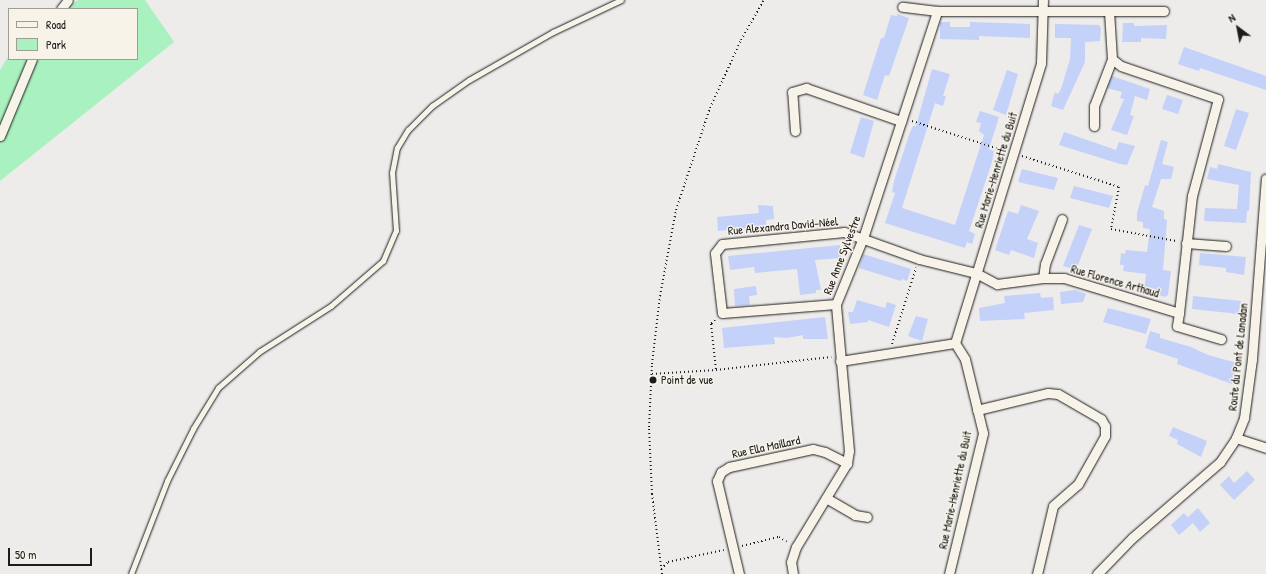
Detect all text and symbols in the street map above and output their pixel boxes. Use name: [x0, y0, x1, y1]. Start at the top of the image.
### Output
legend: [8, 8, 138, 60]
north arrow: [1218, 8, 1258, 48]
text: N: [1225, 10, 1238, 25]
text: Road: [46, 16, 66, 33]
text: Park: [46, 36, 66, 53]
street label: Rue Marie-Henriette du Buit: [972, 110, 1020, 230]
street label: Rue Anne Sylvestre: [820, 213, 864, 297]
street label: Rue Alexandra David-Néel: [727, 214, 839, 238]
street label: Rue Florence Arthaud: [1069, 262, 1161, 300]
street label: Route du Pont de Lanadan: [1225, 302, 1251, 412]
place label: Point de vue: [661, 373, 713, 387]
marker: Point de vue: [648, 375, 658, 385]
street label: Rue Marie-Henriette du Buit: [935, 430, 975, 550]
street label: Rue Ella Maillard: [731, 433, 801, 461]
scale bar: [10, 540, 94, 566]
text: 50 m: [15, 546, 36, 563]

